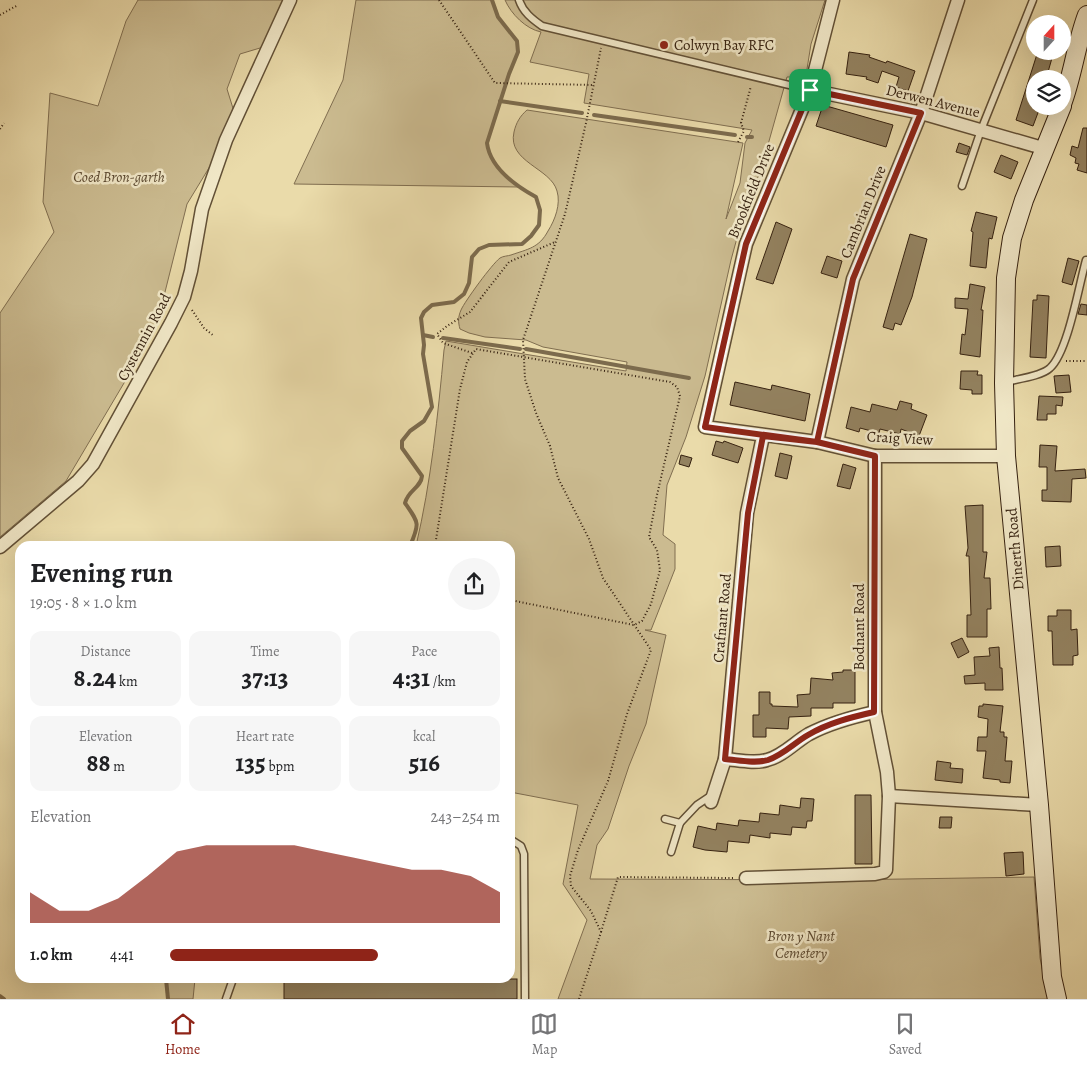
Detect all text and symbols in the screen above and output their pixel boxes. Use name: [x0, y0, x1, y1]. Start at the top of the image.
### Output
north arrow: [1026, 15, 1071, 60]
map controls: [1026, 15, 1071, 115]
place label: Colwyn Bay RFC: [674, 35, 774, 55]
marker: Colwyn Bay RFC: [658, 39, 670, 51]
pin: [789, 69, 831, 111]
button: layers: [1026, 70, 1071, 115]
icon: arrive: [796, 76, 824, 104]
street label: Derwen Avenue: [884, 80, 982, 122]
street label: Brookfield Drive: [723, 140, 779, 241]
street label: Cambrian Drive: [835, 162, 891, 261]
park label: Coed Bron-garth: [73, 167, 165, 187]
street label: Cystennin Road: [112, 289, 176, 384]
street label: Craig View: [866, 426, 934, 450]
street label: Dinerth Road: [1001, 506, 1029, 591]
text: Evening run: [30, 554, 173, 592]
button: share: [448, 558, 500, 610]
street label: Crafnant Road: [708, 572, 736, 663]
street label: Bodnant Road: [849, 583, 869, 670]
text: 19:05 · 8 × 1.0 km: [30, 592, 137, 614]
text: Distance: [81, 642, 131, 661]
text: Time: [250, 642, 280, 661]
text: Pace: [411, 642, 437, 661]
text: 8.24: [74, 661, 116, 695]
text: 37:13: [241, 661, 289, 695]
text: 4:31: [393, 661, 430, 695]
text: km: [116, 672, 138, 691]
text: /km: [430, 672, 456, 691]
text: Elevation: [79, 727, 133, 746]
text: Heart rate: [236, 727, 294, 746]
text: kcal: [413, 727, 436, 746]
text: 88: [86, 746, 110, 780]
text: 135: [235, 746, 266, 780]
text: 516: [409, 746, 440, 780]
text: m: [110, 757, 125, 776]
text: bpm: [266, 757, 295, 776]
text: Elevation: [30, 806, 91, 828]
text: 243–254 m: [431, 806, 500, 828]
park label: Bron y Nant Cemetery: [767, 926, 835, 963]
text: 1.0 km: [30, 944, 73, 966]
text: 4:41: [110, 944, 134, 966]
tab: Home: [165, 1010, 200, 1059]
tab: Map: [530, 1010, 558, 1059]
tab: Saved: [889, 1010, 922, 1059]

